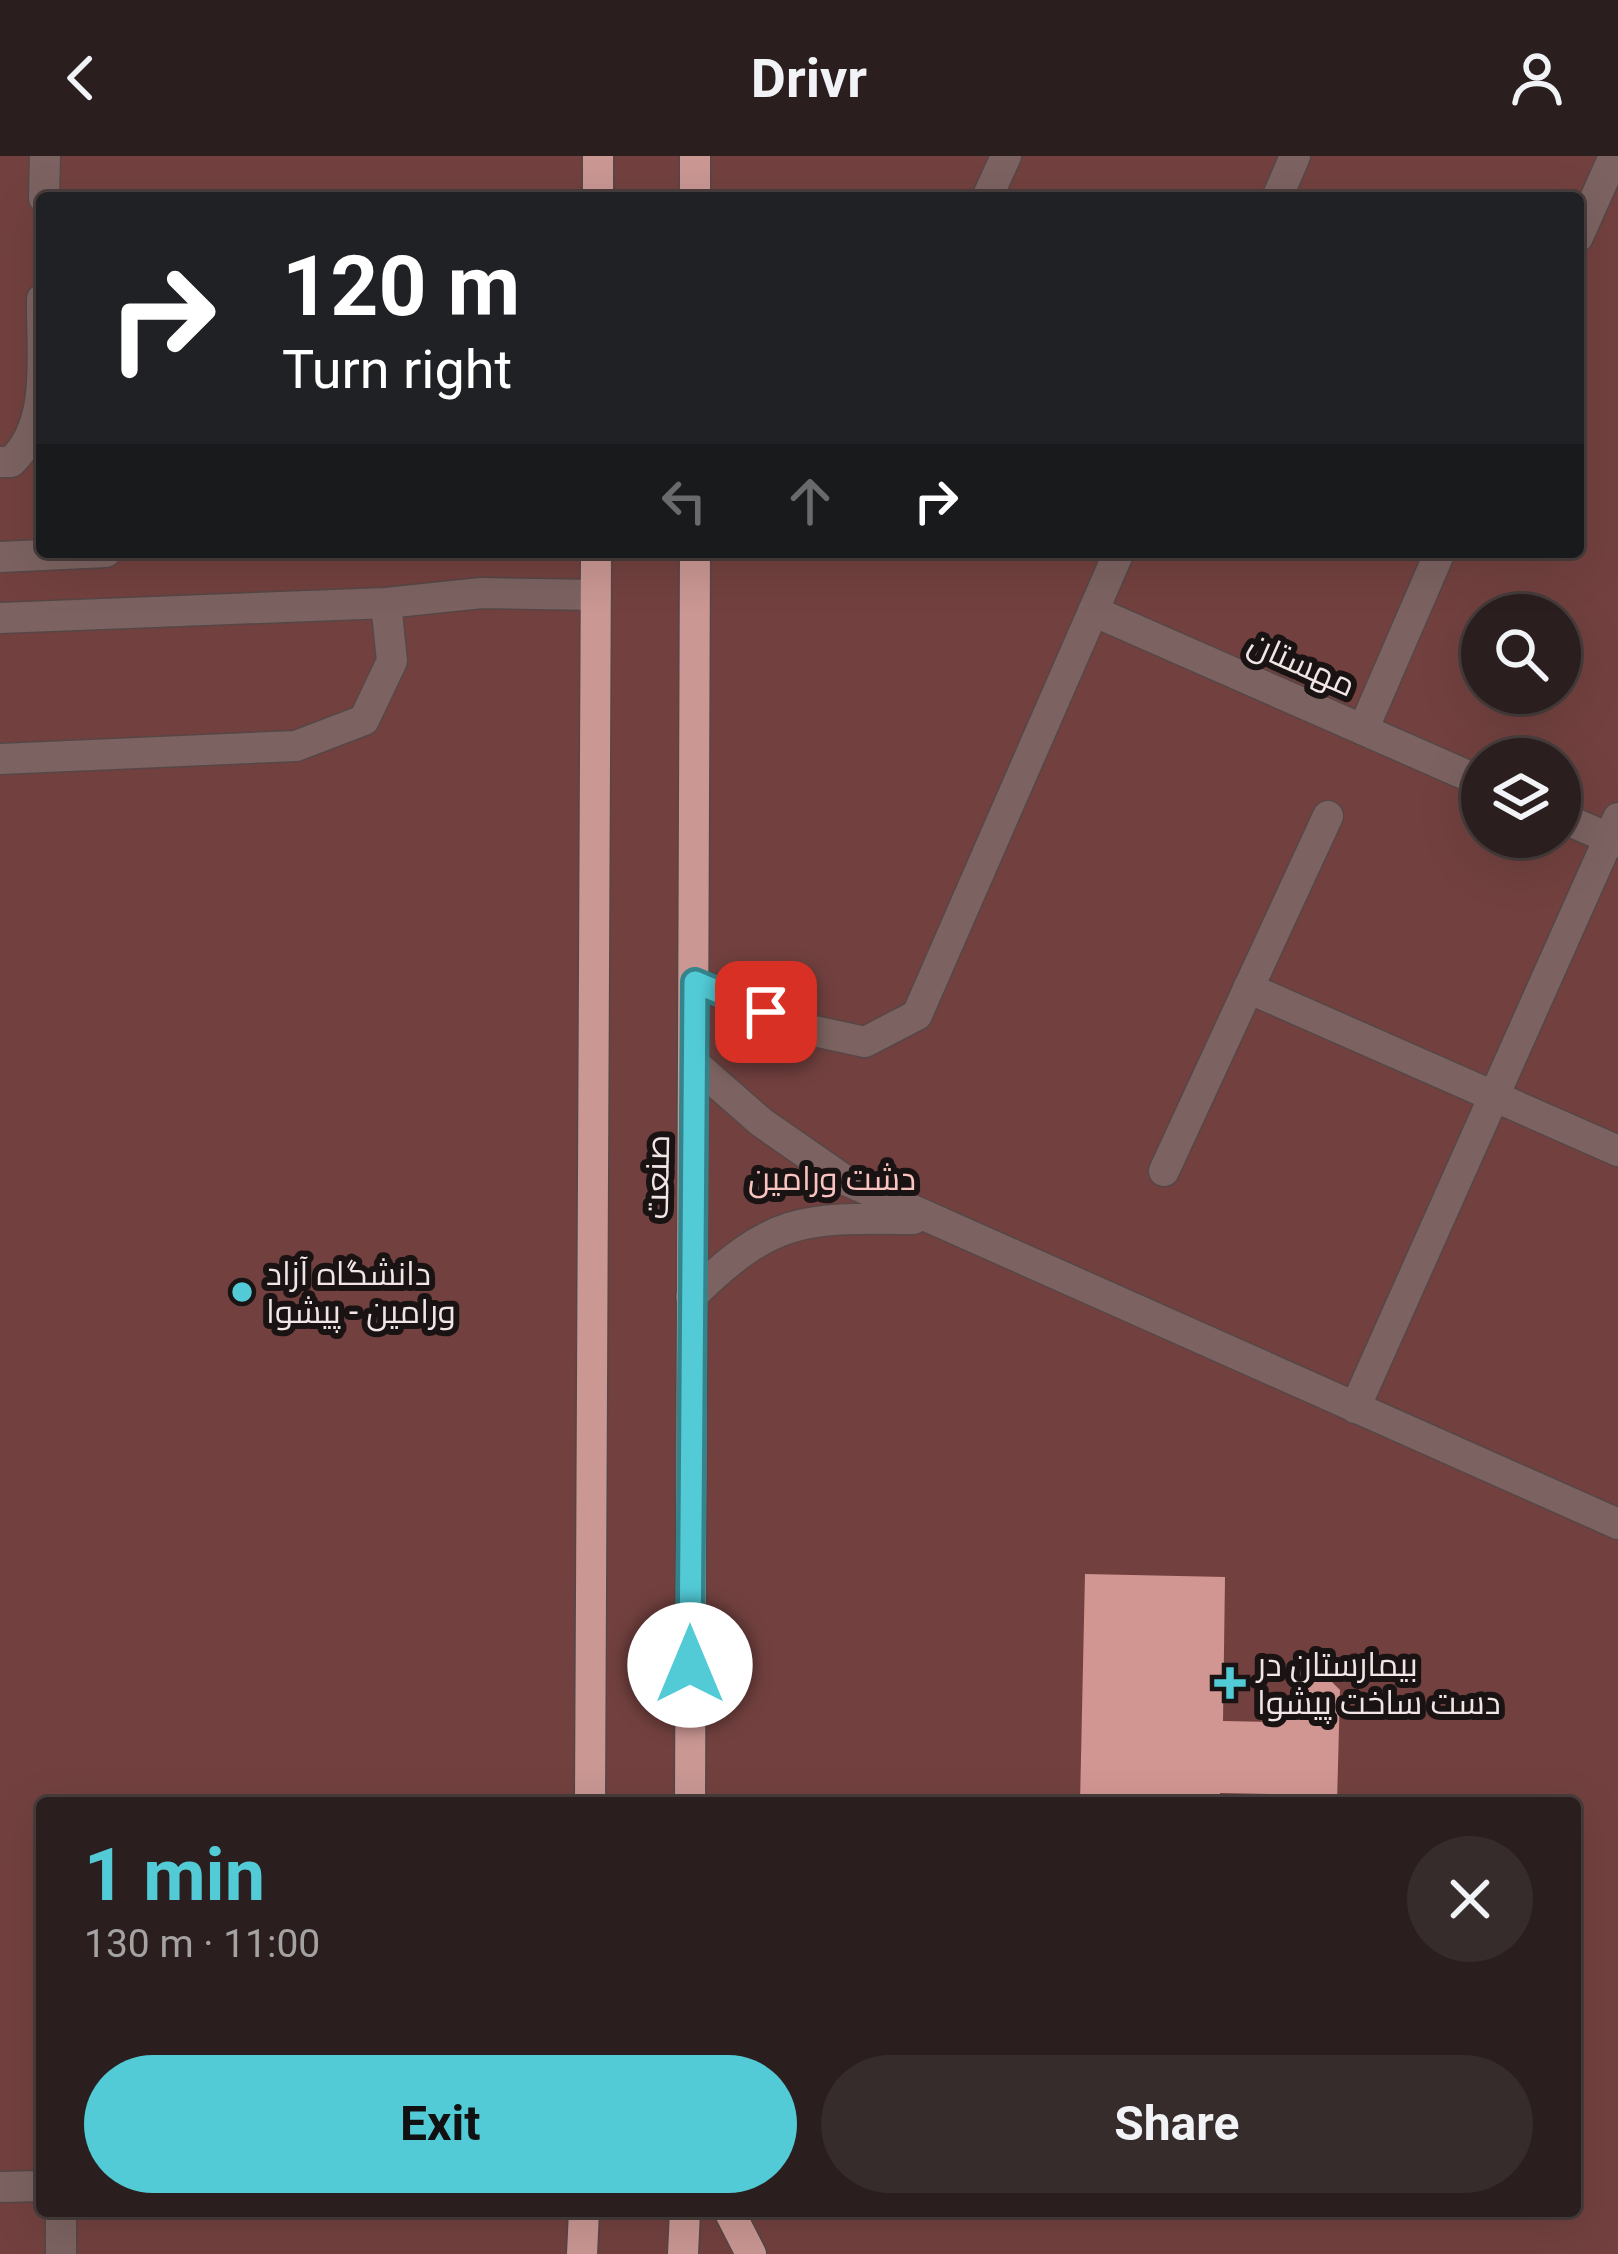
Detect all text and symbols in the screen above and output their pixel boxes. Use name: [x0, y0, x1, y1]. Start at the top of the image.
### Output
icon: back: [48, 45, 114, 111]
icon: person: [1504, 45, 1570, 111]
text: Drivr: [751, 47, 867, 110]
text: 120 m: [282, 237, 520, 336]
icon: right: [84, 240, 240, 396]
text: Turn right: [282, 338, 512, 401]
icon: left: [651, 468, 717, 534]
icon: ahead: [777, 468, 843, 534]
icon: right: [903, 468, 969, 534]
map controls: [1461, 594, 1581, 858]
button: search: [1461, 594, 1581, 714]
street label: مهستان: [1243, 623, 1361, 705]
button: layers: [1461, 738, 1581, 858]
pin: [715, 961, 817, 1063]
icon: arrive: [733, 979, 799, 1045]
street label: صنعت: [637, 1134, 677, 1220]
park label: دشت ورامین: [748, 1159, 916, 1199]
place label: دانشگاه آزاد ورامین - پیشوا: [266, 1254, 456, 1333]
marker: دانشگاه آزاد ورامین - پیشوا: [229, 1279, 255, 1305]
position arrow: [627, 1602, 753, 1728]
place label: بیمارستان در دست ساخت پیشوا: [1255, 1645, 1501, 1724]
marker: بیمارستان در دست ساخت پیشوا: [1214, 1667, 1246, 1699]
text: 1 min: [84, 1833, 265, 1918]
button: close: [1407, 1836, 1533, 1962]
text: 130 m · 11:00: [84, 1921, 320, 1967]
button: Exit: [84, 2055, 797, 2193]
button: Share: [821, 2055, 1533, 2193]

